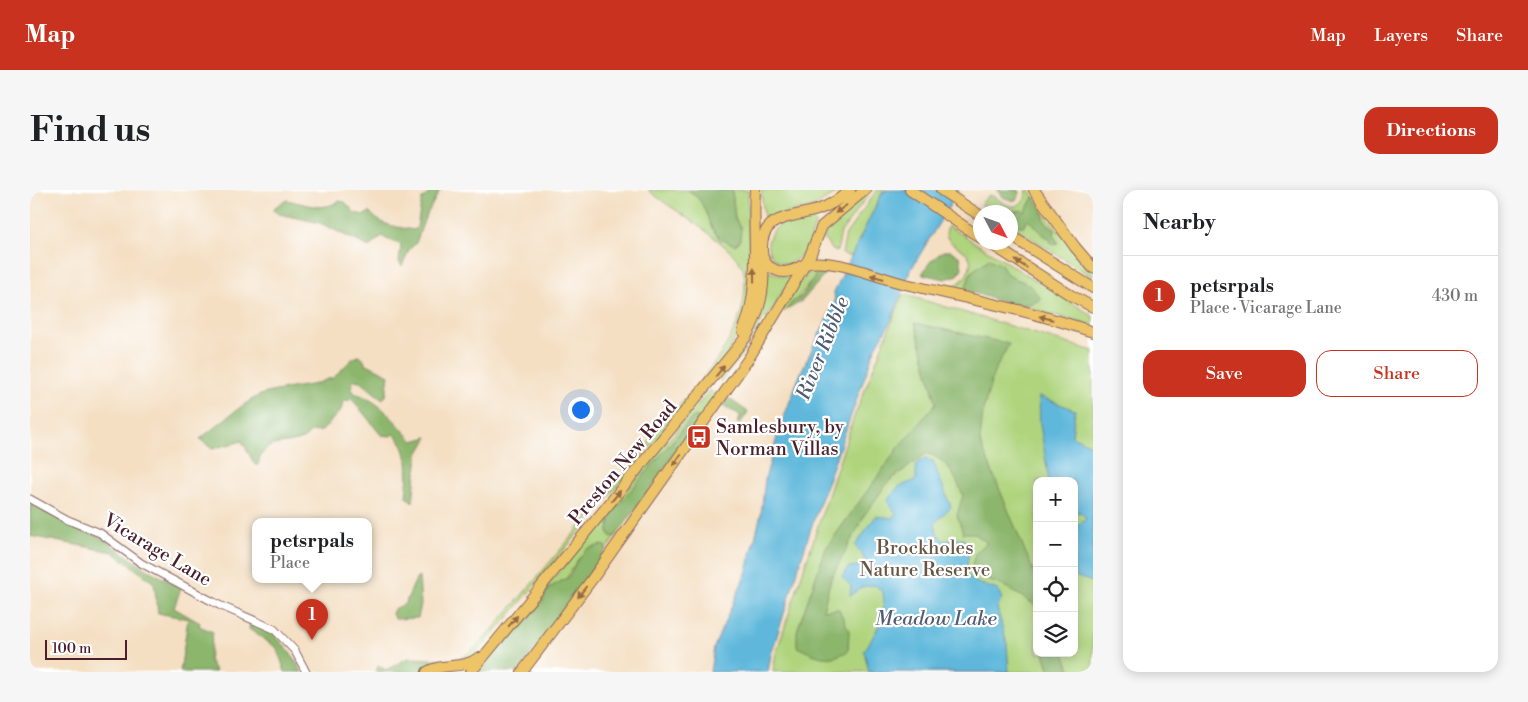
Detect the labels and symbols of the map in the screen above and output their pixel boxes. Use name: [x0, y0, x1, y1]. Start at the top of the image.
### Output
one-way arrow: [834, 204, 848, 214]
north arrow: [973, 205, 1018, 250]
one-way arrow: [1015, 259, 1028, 268]
one-way arrow: [750, 266, 758, 282]
one-way arrow: [869, 273, 884, 281]
water label: River Ribble: [791, 293, 856, 405]
one-way arrow: [1039, 314, 1054, 322]
one-way arrow: [715, 364, 726, 377]
street label: Preston New Road: [563, 395, 682, 530]
your location: [568, 397, 594, 423]
place label: Samlesbury, by Norman Villas: [716, 415, 845, 461]
bus stop icon: Samlesbury, by Norman Villas: [686, 424, 712, 450]
one-way arrow: [672, 453, 682, 467]
one-way arrow: [611, 489, 622, 502]
street label: Vicarage Lane: [98, 508, 216, 592]
park label: Brockholes Nature Reserve: [860, 536, 990, 582]
one-way arrow: [577, 585, 588, 598]
pin: 1: [296, 599, 328, 640]
water label: Meadow Lake: [875, 607, 998, 632]
one-way arrow: [507, 615, 518, 628]
scale bar: [45, 637, 128, 660]

